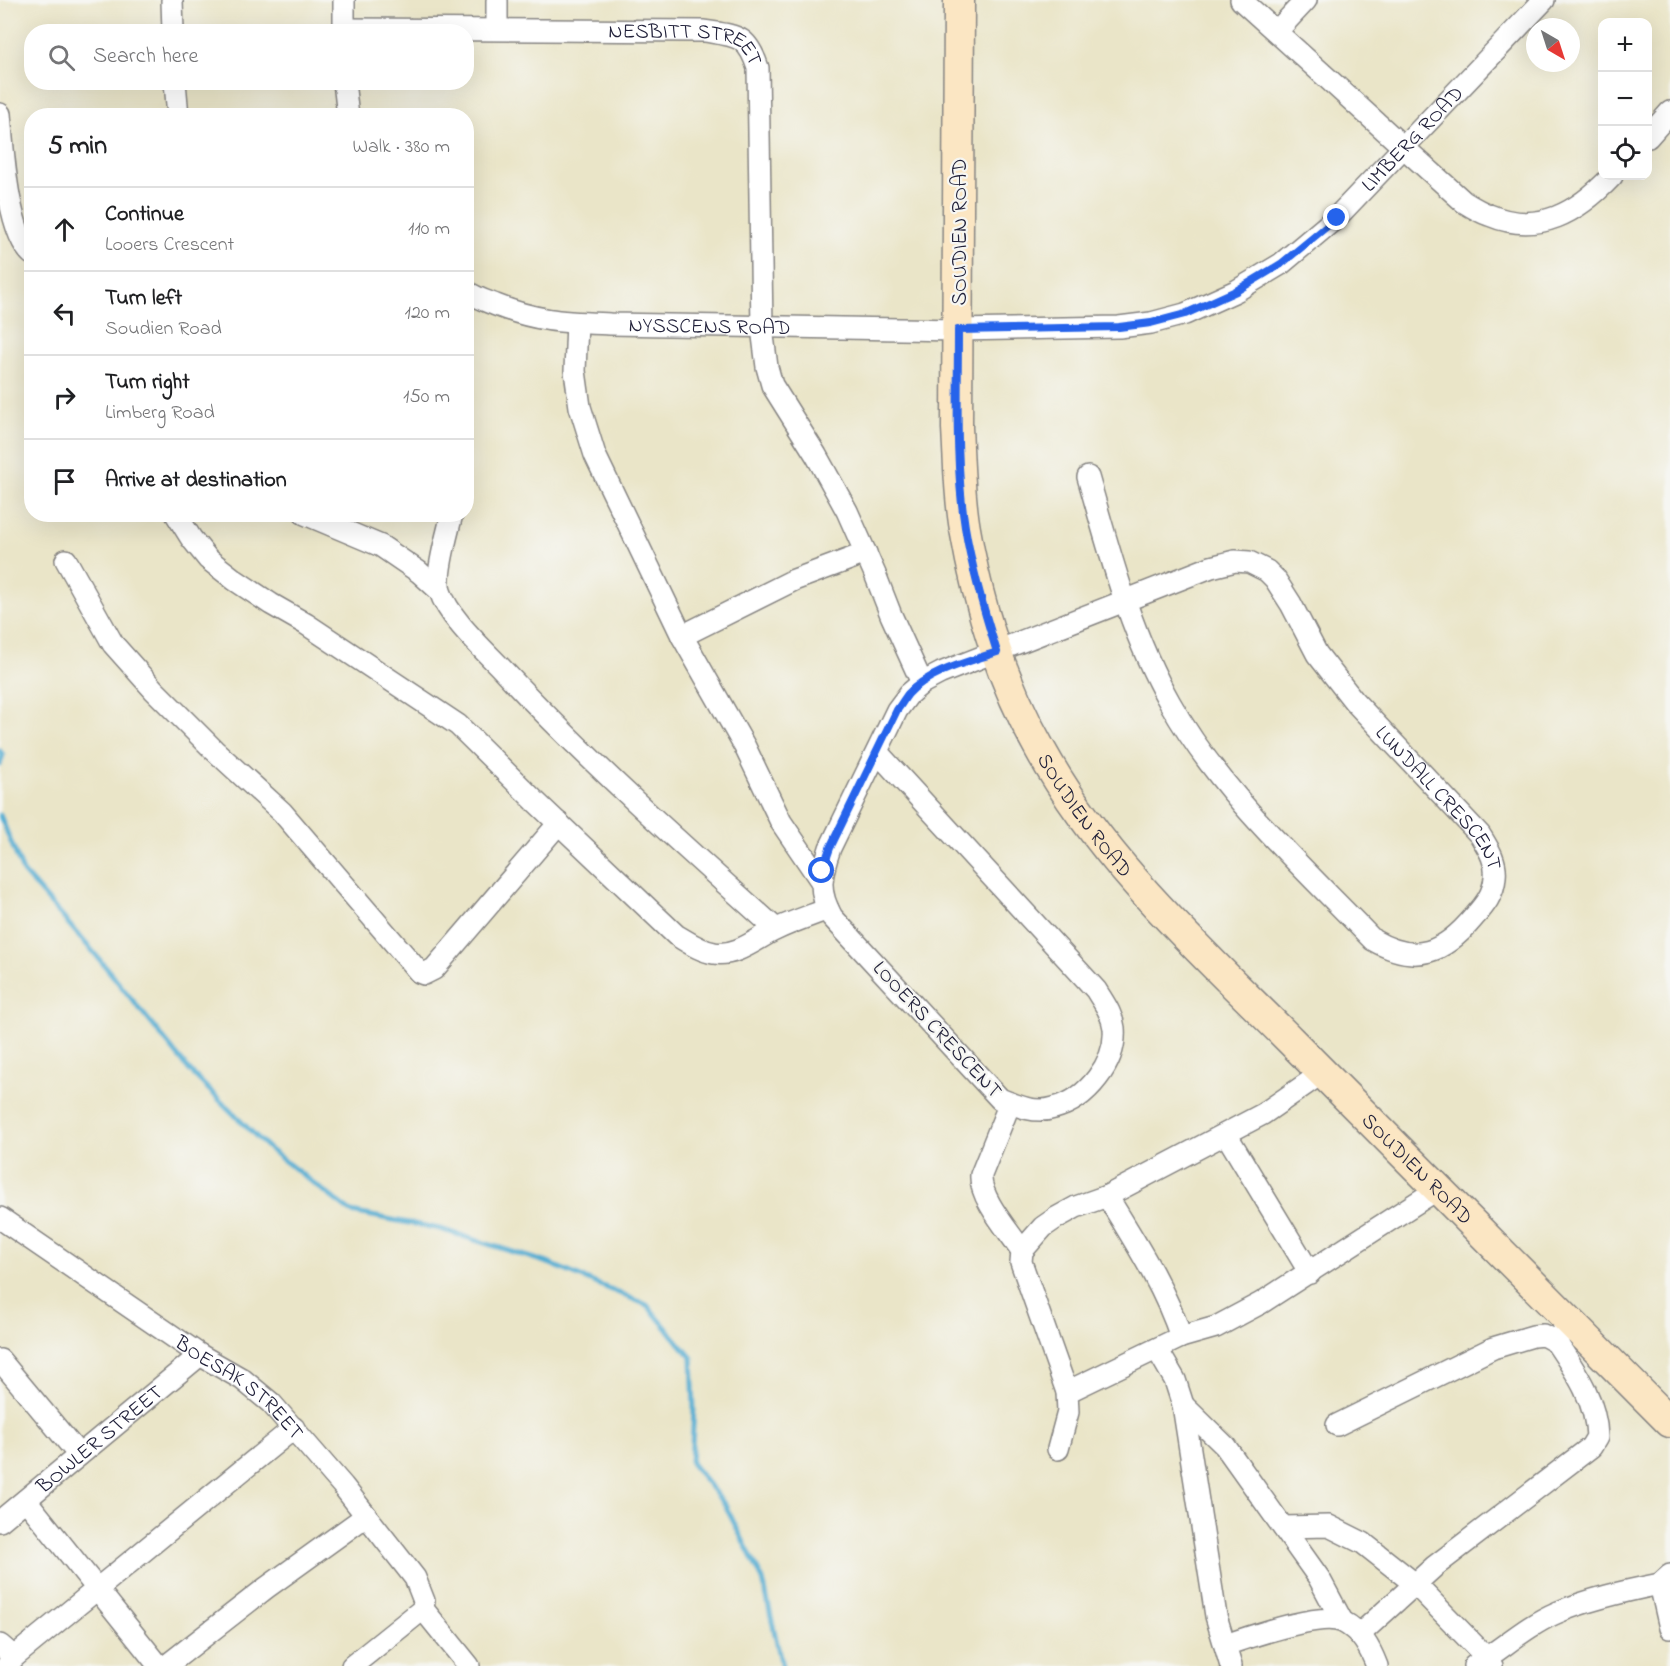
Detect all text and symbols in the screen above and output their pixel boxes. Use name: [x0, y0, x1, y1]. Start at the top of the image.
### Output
street label: NESBITT STREET: [608, 17, 769, 71]
north arrow: [1526, 18, 1580, 72]
map controls: [1598, 18, 1652, 180]
button: +: [1598, 18, 1652, 72]
search box: [24, 24, 474, 90]
icon: search: [45, 41, 78, 74]
text: Search here: [93, 41, 198, 73]
button: −: [1598, 72, 1652, 126]
street label: LIMBERG ROAD: [1355, 80, 1471, 200]
button: locate: [1598, 126, 1652, 180]
text: 5 min: [48, 128, 107, 166]
text: Walk · 380 m: [352, 133, 450, 162]
street label: SOUDIEN ROAD: [946, 158, 976, 306]
text: Continue: [105, 199, 184, 231]
route end: [1323, 204, 1349, 230]
icon: ahead: [48, 213, 81, 246]
text: 110 m: [408, 215, 450, 244]
text: Looers Crescent: [105, 231, 234, 260]
text: Turn left: [105, 283, 182, 315]
icon: left: [48, 297, 81, 330]
text: 120 m: [405, 299, 450, 328]
street label: NYSSCENS ROAD: [628, 311, 791, 344]
text: Soudien Road: [105, 315, 222, 344]
text: Turn right: [105, 367, 190, 399]
icon: right: [48, 381, 81, 414]
text: 150 m: [403, 383, 450, 412]
text: Limberg Road: [105, 399, 215, 428]
icon: arrive: [48, 465, 81, 498]
text: Arrive at destination: [105, 465, 287, 497]
street label: LUNDALL CRESCENT: [1367, 719, 1508, 873]
street label: SOUDIEN ROAD: [1028, 748, 1139, 885]
route start: [808, 857, 834, 883]
street label: LOOERS CRESCENT: [865, 955, 1008, 1106]
street label: SOUDIEN ROAD: [1354, 1107, 1479, 1232]
street label: BOESAK STREET: [167, 1328, 310, 1448]
street label: BOWLER STREET: [30, 1379, 170, 1502]

